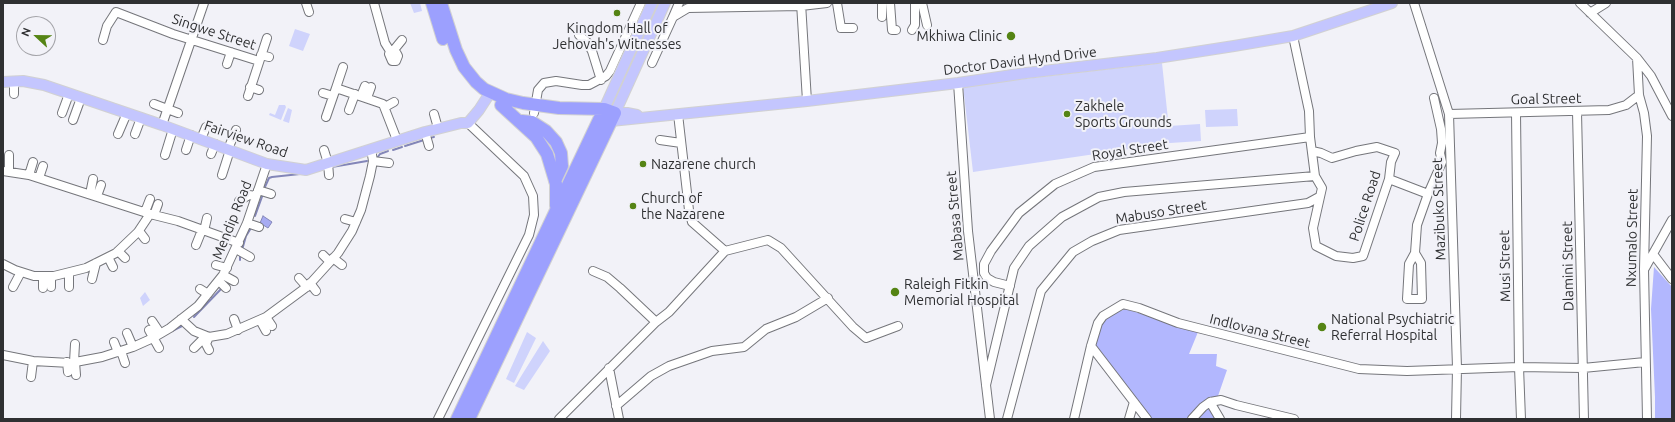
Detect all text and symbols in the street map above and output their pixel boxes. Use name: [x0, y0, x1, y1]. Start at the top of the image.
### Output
marker: Kingdom Hall of Jehovah's Witnesses: [612, 8, 622, 18]
street label: Singwe Street: [170, 10, 258, 54]
north arrow: [16, 16, 56, 56]
place label: Kingdom Hall of Jehovah's Witnesses: [553, 20, 681, 52]
text: N: [19, 26, 33, 38]
place label: Mkhiwa Clinic: [917, 28, 1002, 44]
marker: Mkhiwa Clinic: [1005, 30, 1017, 42]
street label: Doctor David Hynd Drive: [942, 43, 1098, 79]
street label: Goal Street: [1511, 90, 1581, 108]
place label: Zakhele Sports Grounds: [1075, 98, 1172, 130]
marker: Zakhele Sports Grounds: [1062, 109, 1072, 119]
street label: Fairview Road: [202, 117, 290, 161]
street label: Royal Street: [1091, 136, 1169, 164]
place label: Nazarene church: [651, 156, 756, 172]
street label: Mazibuko Street: [1429, 157, 1449, 261]
marker: Nazarene church: [638, 159, 648, 169]
street label: Police Road: [1346, 169, 1384, 243]
street label: Mabasa Street: [943, 170, 967, 262]
street label: Mendip Road: [209, 178, 255, 262]
street label: Nxumalo Street: [1623, 189, 1641, 287]
place label: Church of the Nazarene: [641, 190, 725, 222]
street label: Mabuso Street: [1114, 196, 1208, 228]
marker: Church of the Nazarene: [628, 201, 638, 211]
street label: Dlamini Street: [1559, 221, 1577, 311]
street label: Musi Street: [1496, 230, 1514, 302]
place label: Raleigh Fitkin Memorial Hospital: [904, 276, 1019, 308]
marker: Raleigh Fitkin Memorial Hospital: [889, 286, 901, 298]
street label: Indlovana Street: [1208, 310, 1312, 352]
place label: National Psychiatric Referral Hospital: [1331, 311, 1454, 344]
marker: National Psychiatric Referral Hospital: [1316, 321, 1328, 333]

